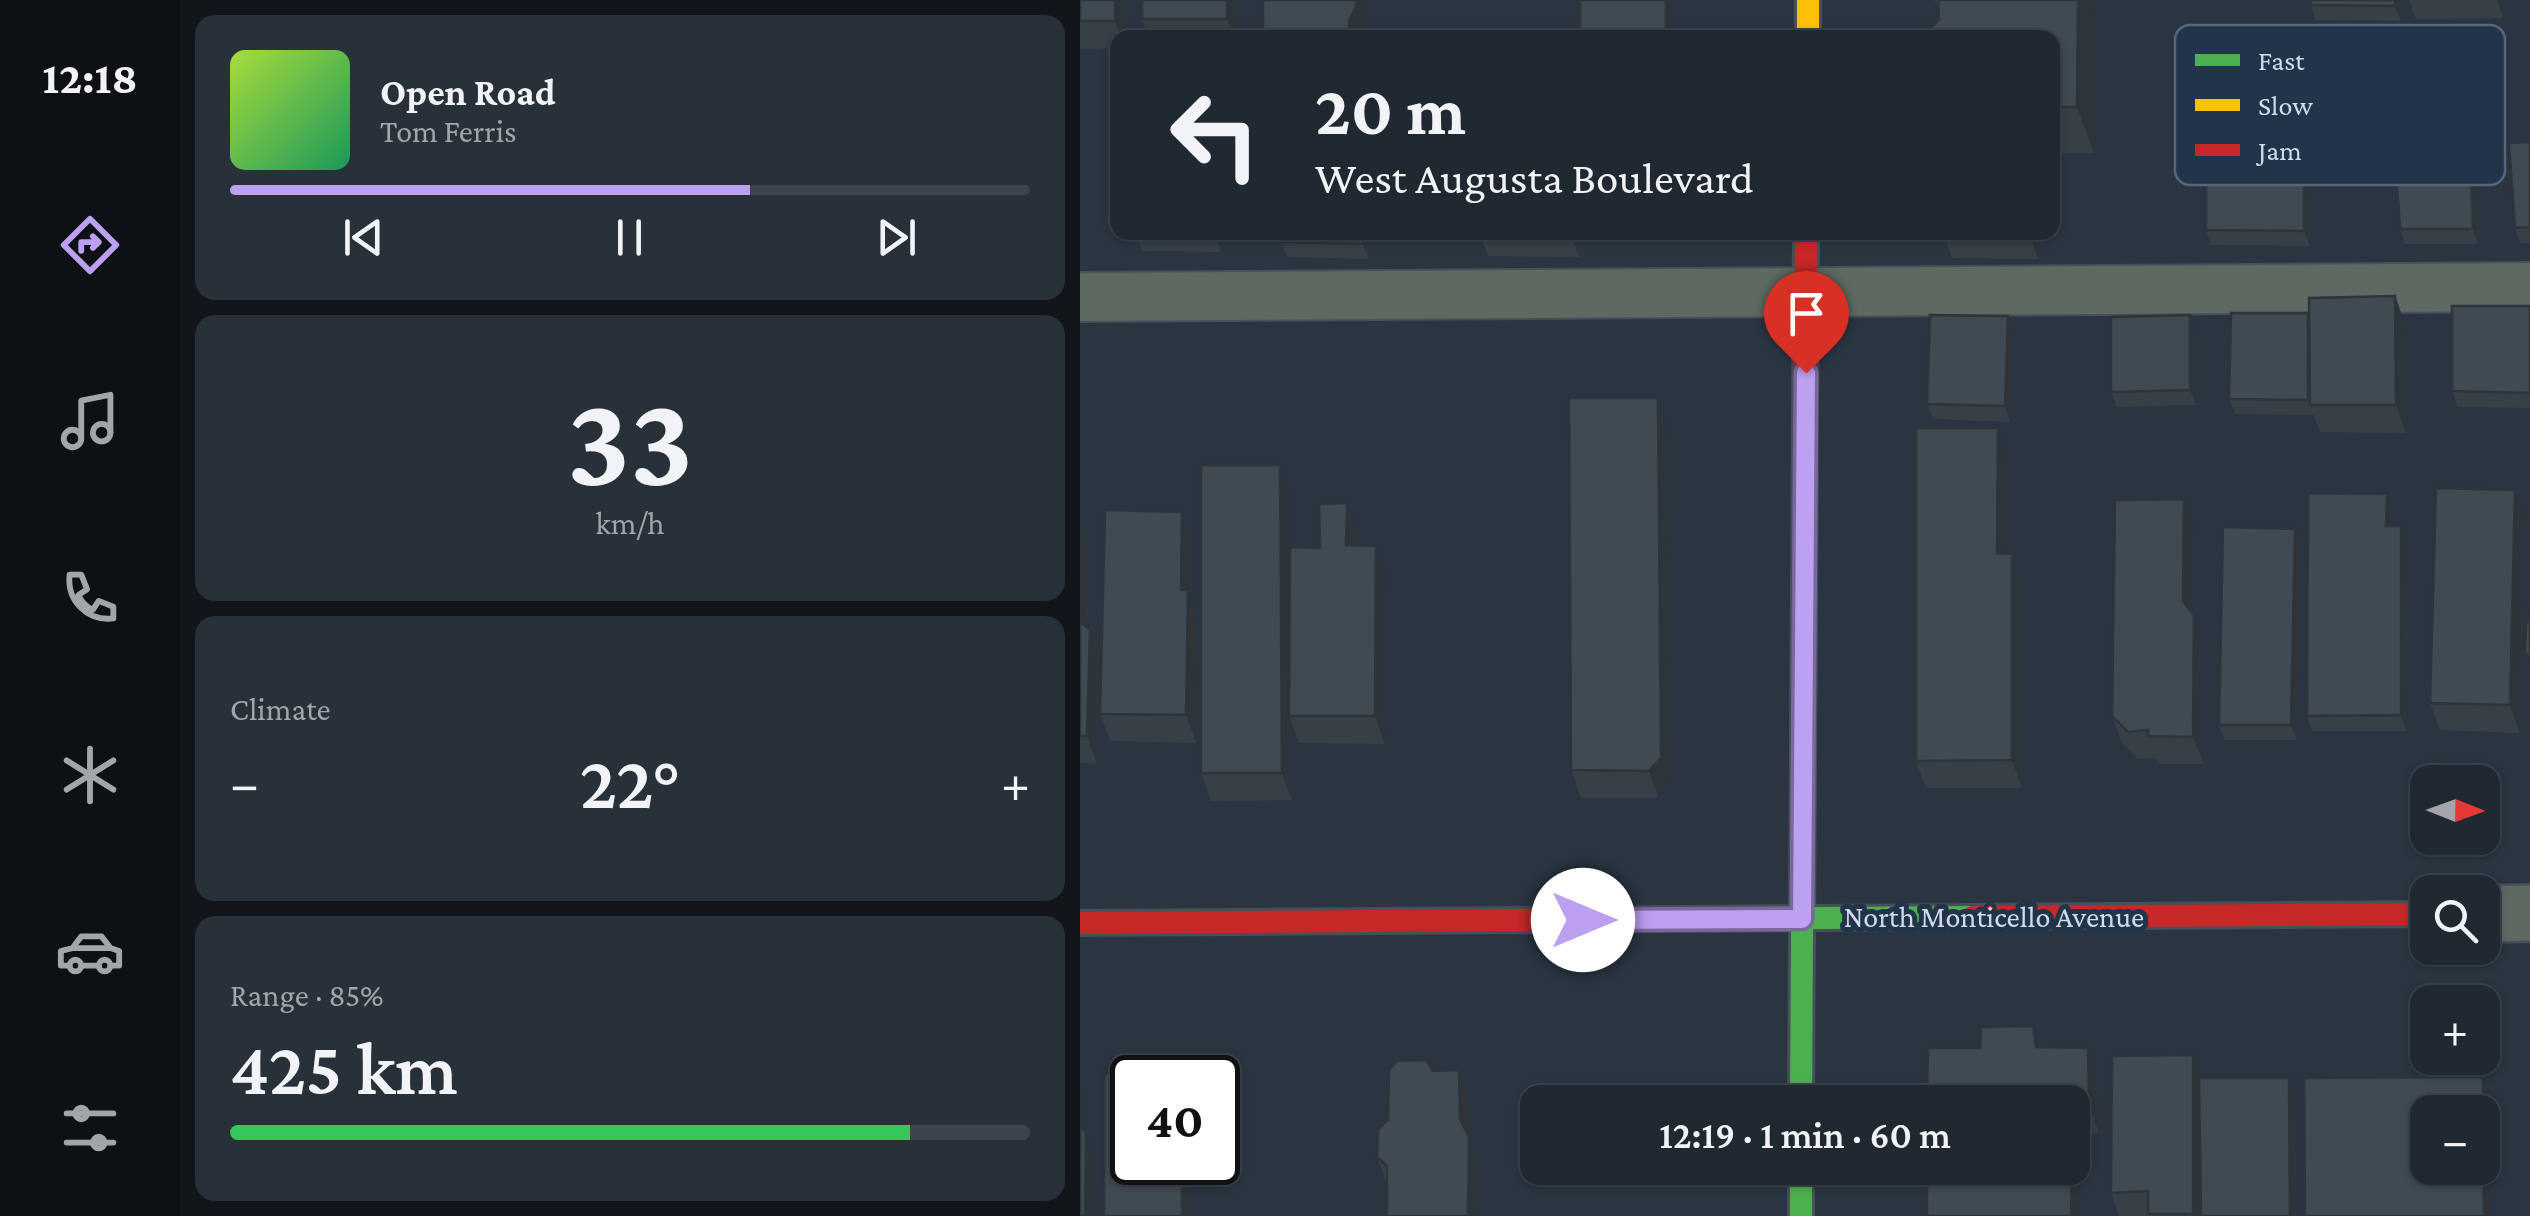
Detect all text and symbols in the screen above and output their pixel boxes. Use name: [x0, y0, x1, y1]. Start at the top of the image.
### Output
legend: [2175, 25, 2505, 185]
text: Fast: [2258, 45, 2305, 76]
text: 12:18: [42, 53, 138, 103]
icon: left: [1150, 70, 1280, 200]
text: Open Road: [380, 71, 556, 113]
text: 20 m: [1315, 71, 1466, 149]
text: Slow: [2258, 90, 2313, 121]
text: Tom Ferris: [380, 113, 517, 149]
text: Jam: [2255, 135, 2302, 166]
text: West Augusta Boulevard: [1315, 153, 1754, 203]
icon: directions: [55, 210, 125, 280]
icon: previous: [336, 210, 391, 265]
icon: pause: [602, 210, 657, 265]
icon: next: [869, 210, 924, 265]
pin: [1764, 271, 1849, 374]
icon: arrive: [1779, 286, 1834, 341]
text: 33: [567, 367, 693, 512]
icon: music: [55, 386, 125, 456]
text: km/h: [596, 505, 665, 541]
icon: phone: [55, 563, 125, 633]
text: Climate: [230, 691, 331, 727]
icon: climate: [55, 740, 125, 810]
text: 22°: [580, 741, 680, 824]
text: −: [230, 753, 259, 814]
text: +: [1001, 753, 1030, 814]
north arrow: [2410, 765, 2500, 855]
map controls: [2410, 765, 2500, 1185]
position arrow: [1531, 868, 1635, 972]
button: search: [2410, 875, 2500, 965]
street label: North Monticello Avenue: [1844, 900, 2144, 933]
icon: car: [55, 916, 125, 986]
text: Range · 85%: [230, 977, 384, 1013]
button: +: [2410, 985, 2500, 1075]
text: 425 km: [230, 1027, 458, 1110]
speed limit sign: 40: [1110, 1055, 1240, 1185]
icon: filters: [55, 1093, 125, 1163]
button: −: [2410, 1095, 2500, 1185]
text: 12:19 · 1 min · 60 m: [1659, 1114, 1951, 1156]

